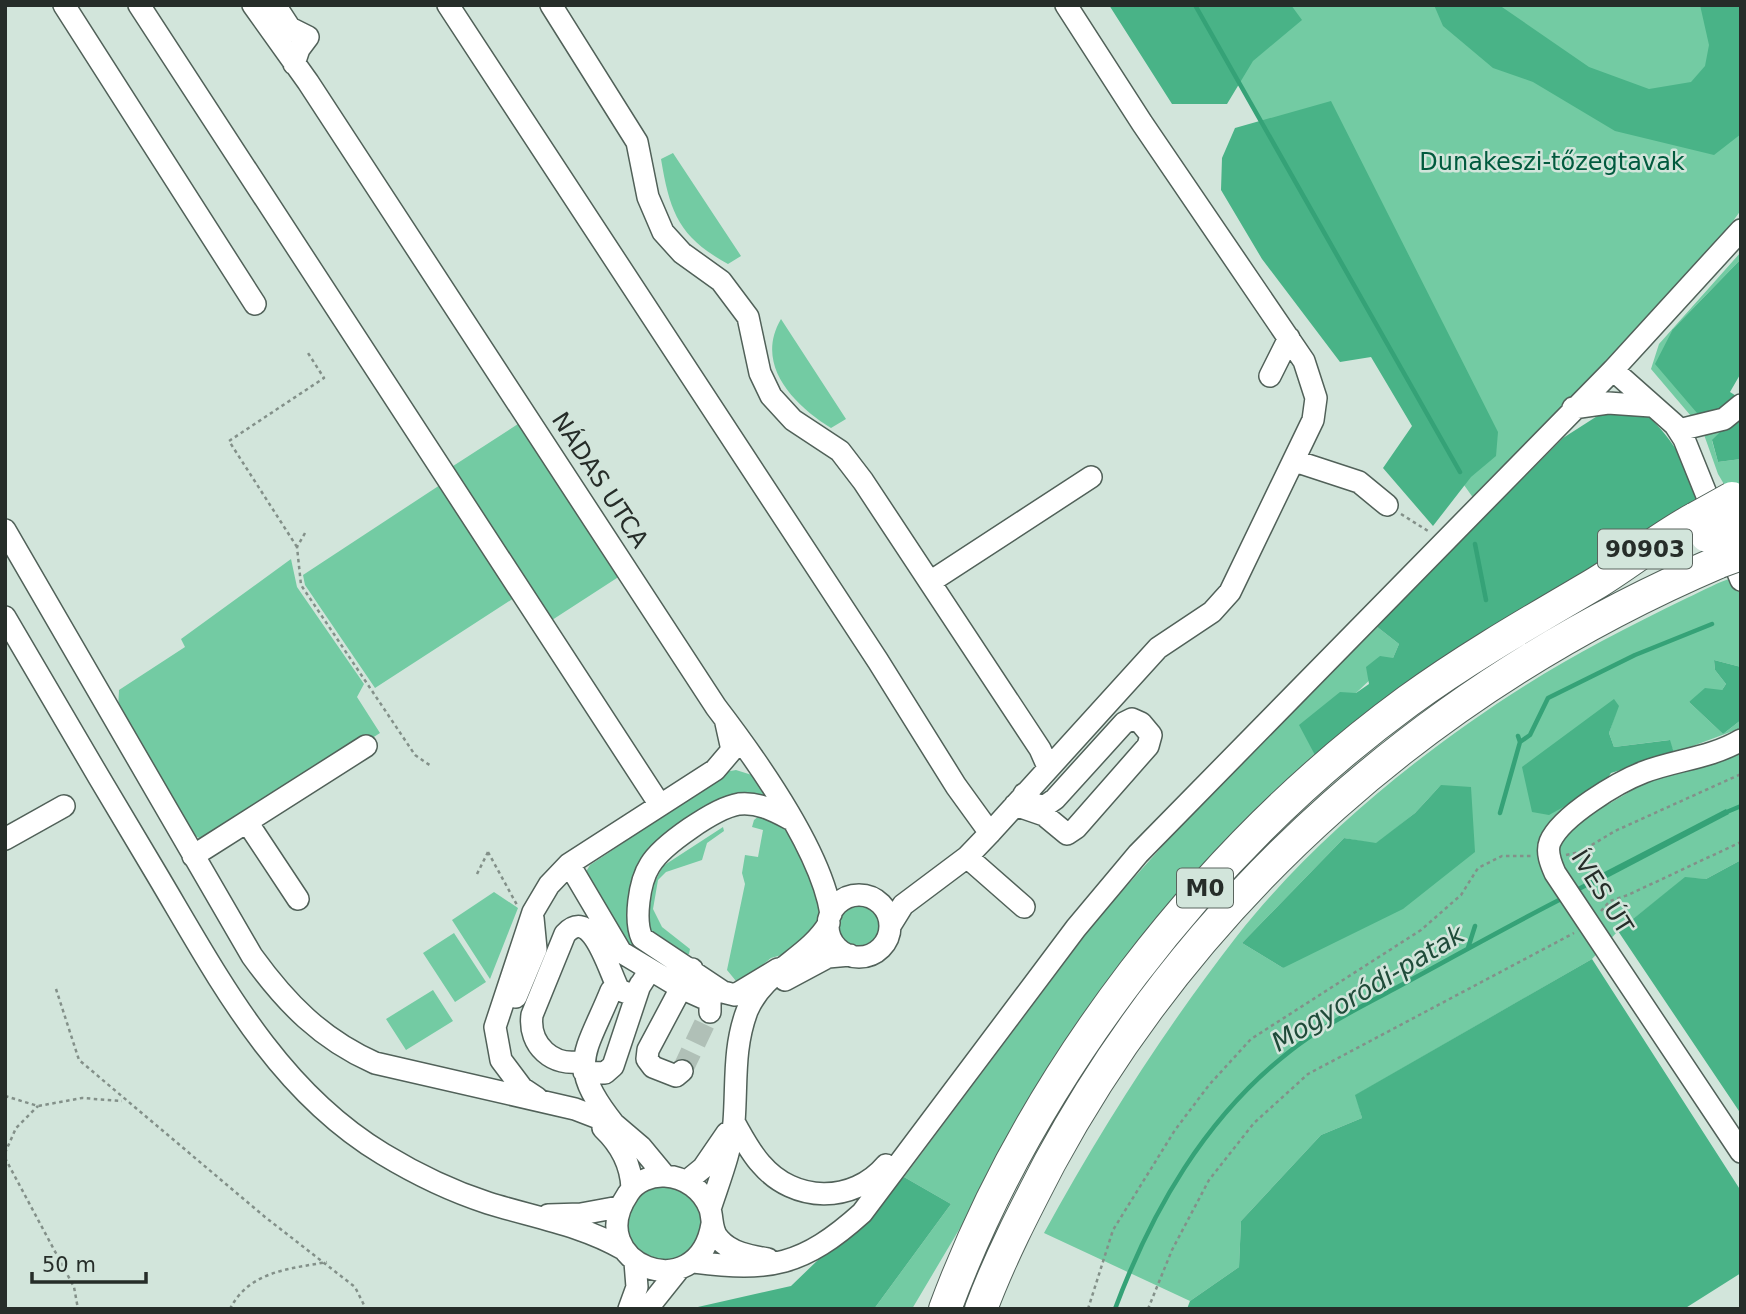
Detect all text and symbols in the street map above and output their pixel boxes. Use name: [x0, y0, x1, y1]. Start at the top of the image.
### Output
park label: Dunakeszi-tőzegtavak: [1419, 148, 1685, 176]
street label: NÁDAS UTCA: [546, 407, 655, 553]
road number: 90903: [1598, 530, 1692, 568]
street label: ÍVES ÚT: [1565, 844, 1641, 939]
road number: M0: [1177, 868, 1233, 908]
water label: Mogyoródi-patak: [1266, 918, 1471, 1057]
scale bar: [32, 1240, 145, 1284]
text: 50 m: [42, 1253, 96, 1277]

